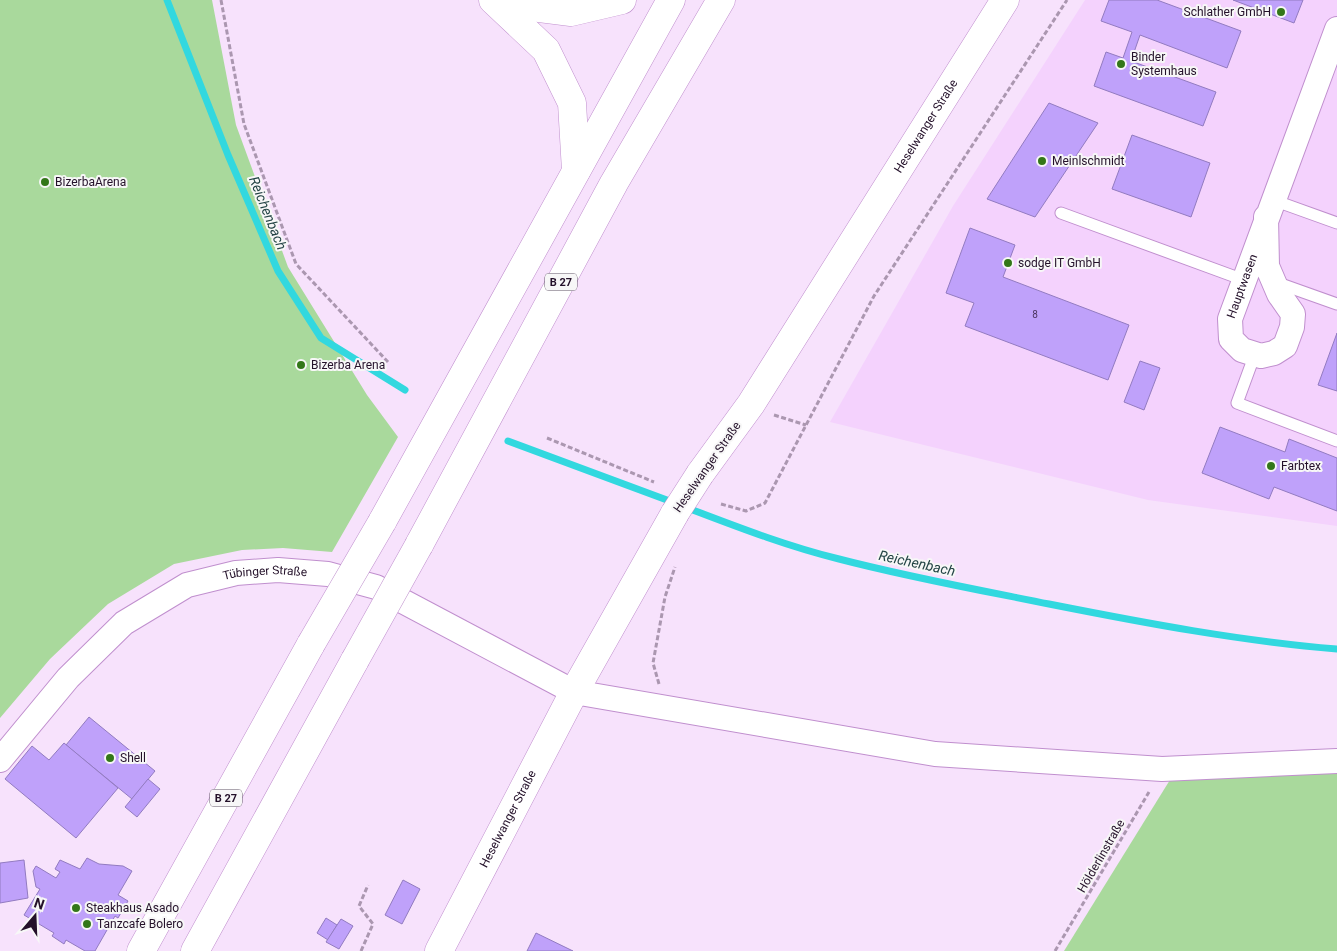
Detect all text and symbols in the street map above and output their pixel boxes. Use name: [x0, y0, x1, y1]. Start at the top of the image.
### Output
place label: Schlather GmbH: [1184, 5, 1271, 19]
marker: Schlather GmbH: [1275, 6, 1287, 18]
place label: Binder Systemhaus: [1131, 50, 1197, 78]
marker: Binder Systemhaus: [1115, 58, 1127, 70]
street label: Heselwanger Straße: [891, 77, 960, 175]
place label: Meinlschmidt: [1052, 154, 1125, 168]
marker: Meinlschmidt: [1036, 155, 1048, 167]
water label: Reichenbach: [246, 174, 290, 252]
place label: BizerbaArena: [55, 175, 126, 189]
marker: BizerbaArena: [39, 176, 51, 188]
street label: Hauptwasen: [1224, 252, 1260, 320]
place label: sodge IT GmbH: [1018, 256, 1101, 270]
marker: sodge IT GmbH: [1002, 257, 1014, 269]
road number: B 27: [545, 274, 577, 290]
house number: 8: [1032, 309, 1038, 320]
place label: Bizerba Arena: [311, 358, 385, 372]
marker: Bizerba Arena: [295, 359, 307, 371]
street label: Heselwanger Straße: [670, 419, 744, 515]
place label: Farbtex: [1281, 459, 1321, 473]
marker: Farbtex: [1265, 460, 1277, 472]
water label: Reichenbach: [877, 547, 957, 579]
street label: Tübinger Straße: [221, 563, 308, 583]
place label: Shell: [120, 751, 146, 765]
marker: Shell: [104, 752, 116, 764]
street label: Heselwanger Straße: [477, 768, 539, 870]
road number: B 27: [210, 790, 242, 806]
street label: Hölderlinstraße: [1074, 817, 1128, 895]
north arrow: [10, 891, 60, 941]
text: N: [32, 895, 47, 913]
place label: Steakhaus Asado: [86, 901, 179, 915]
marker: Steakhaus Asado: [70, 902, 82, 914]
place label: Tanzcafe Bolero: [97, 917, 183, 931]
marker: Tanzcafe Bolero: [81, 918, 93, 930]

